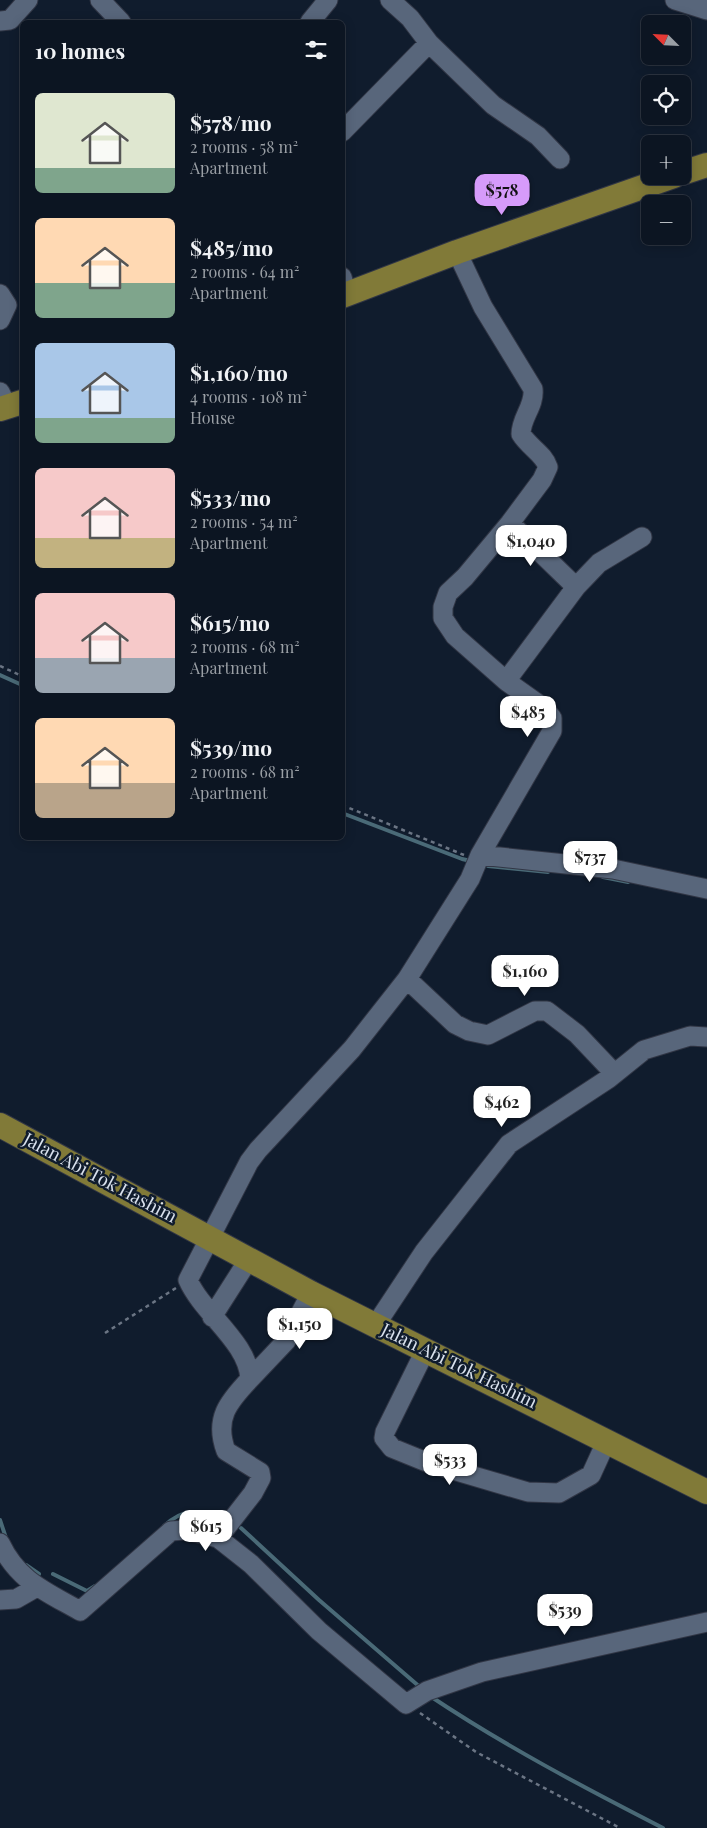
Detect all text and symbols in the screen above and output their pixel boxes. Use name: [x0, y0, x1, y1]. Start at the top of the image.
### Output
north arrow: [641, 15, 691, 65]
map controls: [641, 15, 691, 245]
text: 10 homes: [35, 36, 125, 64]
icon: filters: [302, 36, 330, 64]
button: locate: [641, 75, 691, 125]
text: $578/mo: [190, 108, 272, 136]
icon: home: [75, 113, 135, 173]
button: +: [641, 135, 691, 185]
text: 2 rooms · 58 m²: [190, 136, 298, 157]
text: Apartment: [190, 157, 268, 178]
pin: $578: [472, 174, 532, 216]
text: $578: [486, 179, 518, 200]
button: −: [641, 195, 691, 245]
text: $485/mo: [190, 233, 273, 261]
icon: home: [75, 238, 135, 298]
text: 2 rooms · 64 m²: [190, 261, 299, 282]
text: Apartment: [190, 282, 268, 303]
text: $1,160/mo: [190, 358, 288, 386]
icon: home: [75, 363, 135, 423]
text: 4 rooms · 108 m²: [190, 386, 307, 407]
text: House: [190, 407, 235, 428]
text: $533/mo: [190, 483, 271, 511]
icon: home: [75, 488, 135, 548]
text: 2 rooms · 54 m²: [190, 511, 298, 532]
pin: $1,040: [490, 524, 572, 567]
text: $1,040: [507, 530, 555, 551]
text: Apartment: [190, 532, 268, 553]
text: $615/mo: [190, 608, 270, 636]
icon: home: [75, 613, 135, 673]
text: 2 rooms · 68 m²: [190, 636, 300, 657]
text: Apartment: [190, 657, 268, 678]
pin: $485: [498, 696, 558, 738]
text: $485: [511, 701, 545, 722]
text: $539/mo: [190, 733, 272, 761]
icon: home: [75, 738, 135, 798]
text: 2 rooms · 68 m²: [190, 761, 300, 782]
text: Apartment: [190, 782, 268, 803]
pin: $737: [560, 840, 620, 883]
text: $737: [574, 846, 606, 867]
pin: $1,160: [484, 954, 566, 997]
text: $1,160: [502, 960, 548, 981]
pin: $462: [472, 1086, 532, 1128]
text: $462: [485, 1091, 519, 1112]
street label: Jalan Abi Tok Hashim: [19, 1126, 181, 1228]
pin: $1,150: [259, 1308, 341, 1350]
text: $1,150: [278, 1313, 322, 1334]
street label: Jalan Abi Tok Hashim: [377, 1316, 541, 1413]
pin: $533: [420, 1444, 480, 1486]
text: $533: [434, 1449, 466, 1470]
pin: $615: [176, 1510, 236, 1552]
text: $615: [190, 1515, 222, 1536]
pin: $539: [535, 1594, 595, 1636]
text: $539: [548, 1599, 582, 1620]

